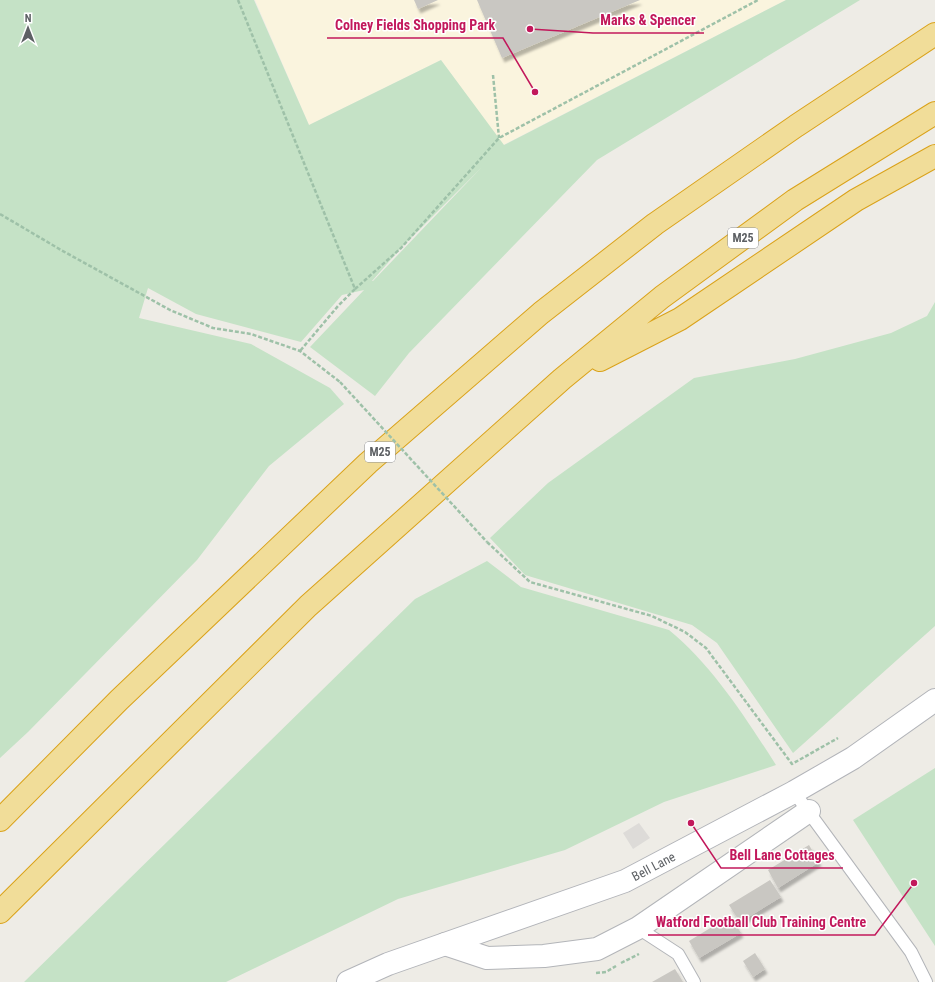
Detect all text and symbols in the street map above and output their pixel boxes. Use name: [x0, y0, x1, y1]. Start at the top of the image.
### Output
callout: Marks & Spencer: [593, 7, 704, 33]
north arrow: [8, 8, 48, 48]
text: N: [25, 12, 32, 25]
callout: Colney Fields Shopping Park: [327, 12, 503, 38]
text: Marks & Spencer: [600, 12, 696, 28]
text: Colney Fields Shopping Park: [335, 17, 495, 33]
road number: M25: [728, 228, 758, 248]
road number: M25: [365, 442, 395, 462]
callout: Bell Lane Cottages: [721, 842, 843, 868]
text: Bell Lane Cottages: [729, 847, 835, 863]
street label: Bell Lane: [629, 848, 678, 884]
callout: Watford Football Club Training Centre: [648, 909, 875, 935]
text: Watford Football Club Training Centre: [656, 914, 867, 930]

